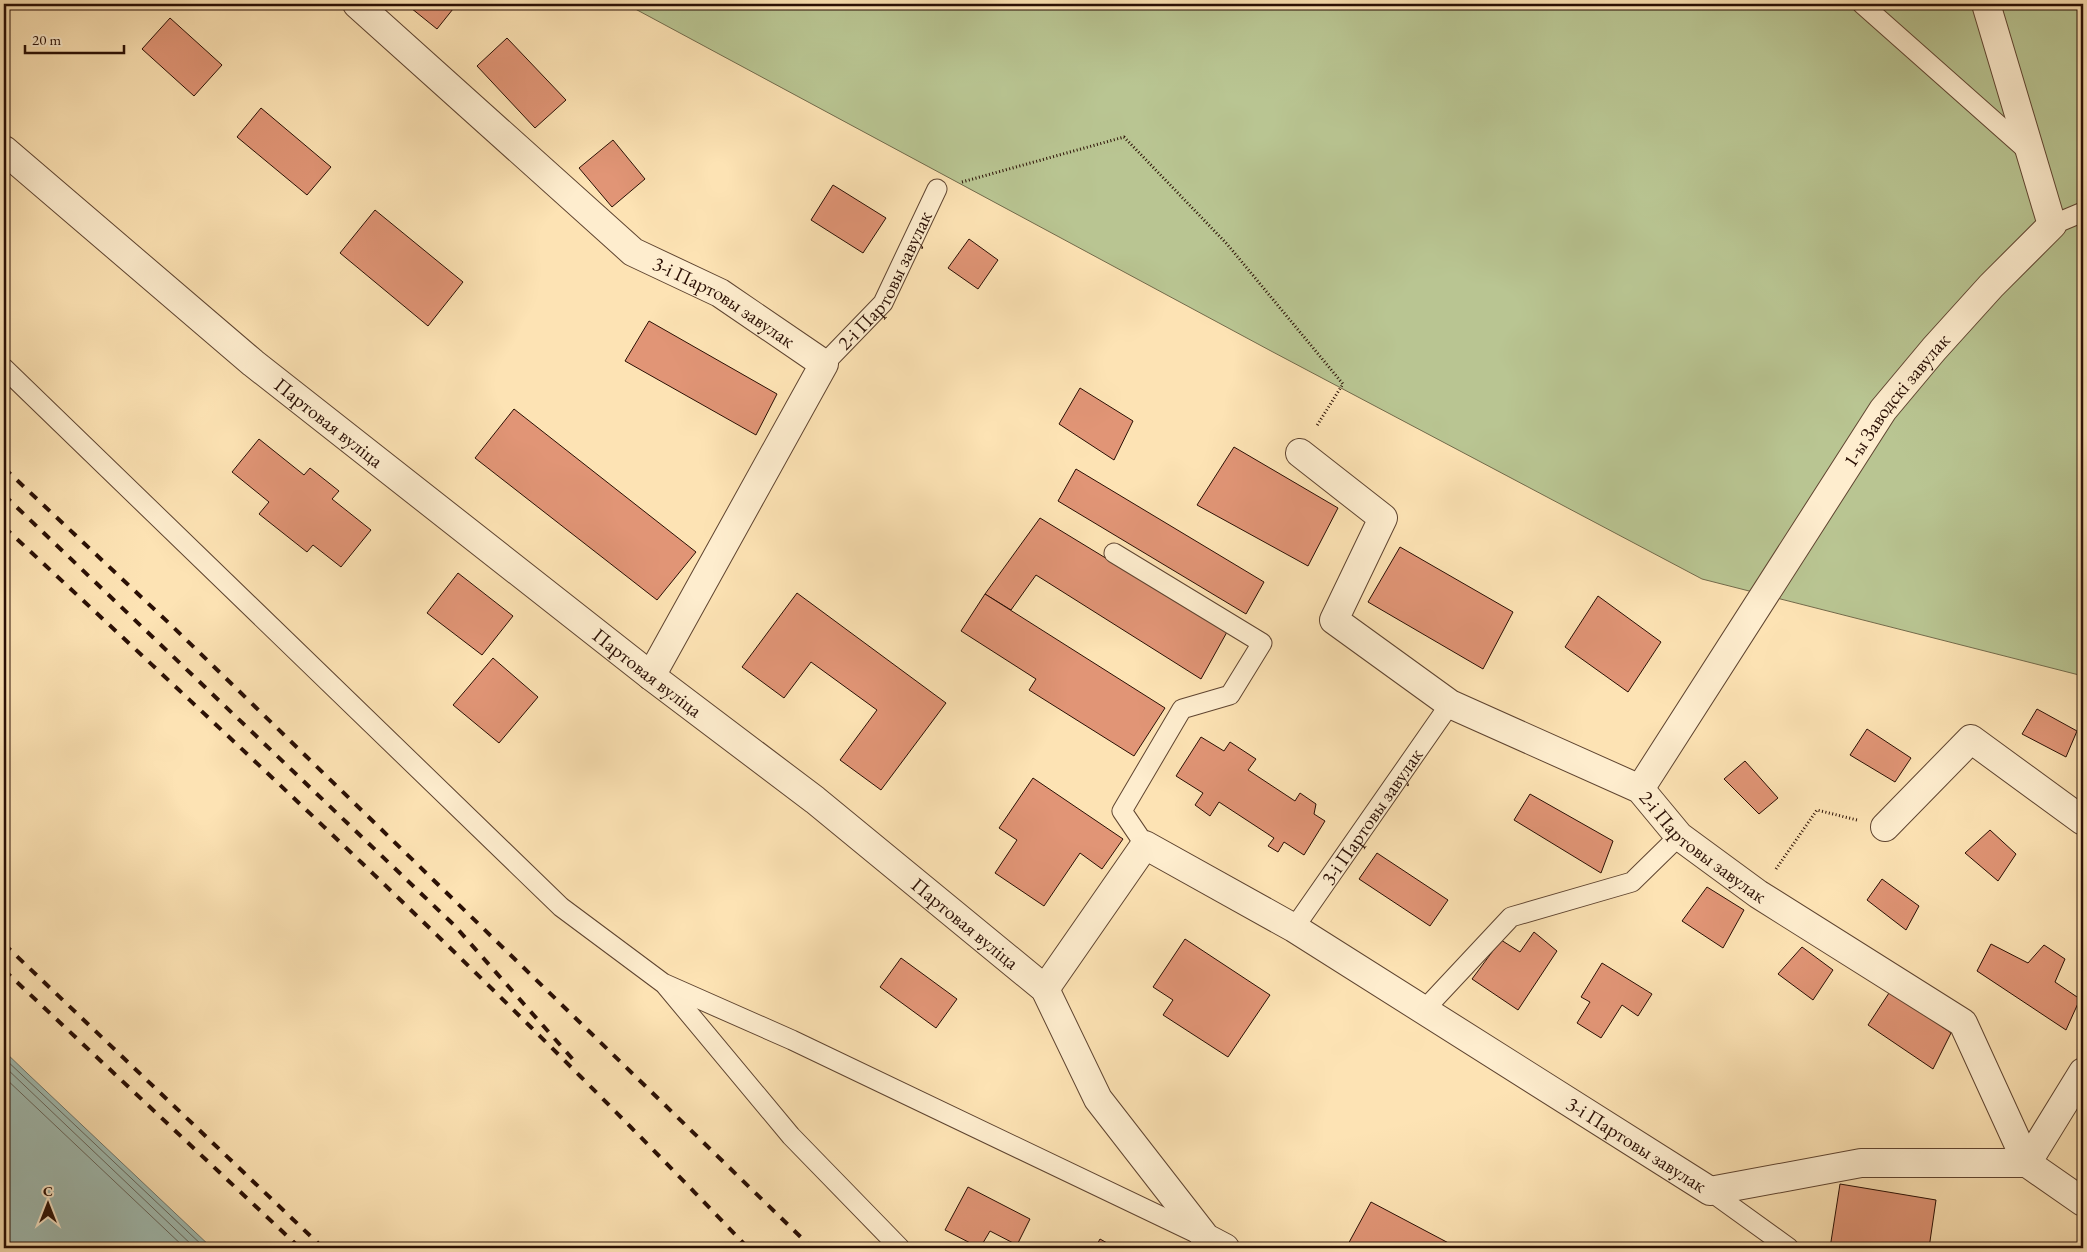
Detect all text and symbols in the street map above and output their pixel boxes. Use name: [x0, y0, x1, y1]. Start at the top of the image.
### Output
scale bar: [25, 22, 124, 54]
text: 20 m: [32, 30, 61, 49]
street label: 2-і Партовы завулак: [832, 206, 938, 355]
street label: 3-і Партовы завулак: [649, 250, 801, 354]
street label: 1-ы Заводскі завулак: [1837, 327, 1956, 472]
street label: Партовая вуліца: [269, 372, 389, 473]
street label: Партовая вуліца: [587, 622, 707, 723]
street label: 3-і Партовы завулак: [1315, 743, 1429, 890]
street label: 2-і Партовы завулак: [1634, 785, 1772, 909]
street label: Партовая вуліца: [906, 872, 1024, 975]
street label: 3-і Партовы завулак: [1561, 1090, 1712, 1199]
north arrow: [22, 1180, 72, 1230]
text: С: [43, 1182, 53, 1200]

